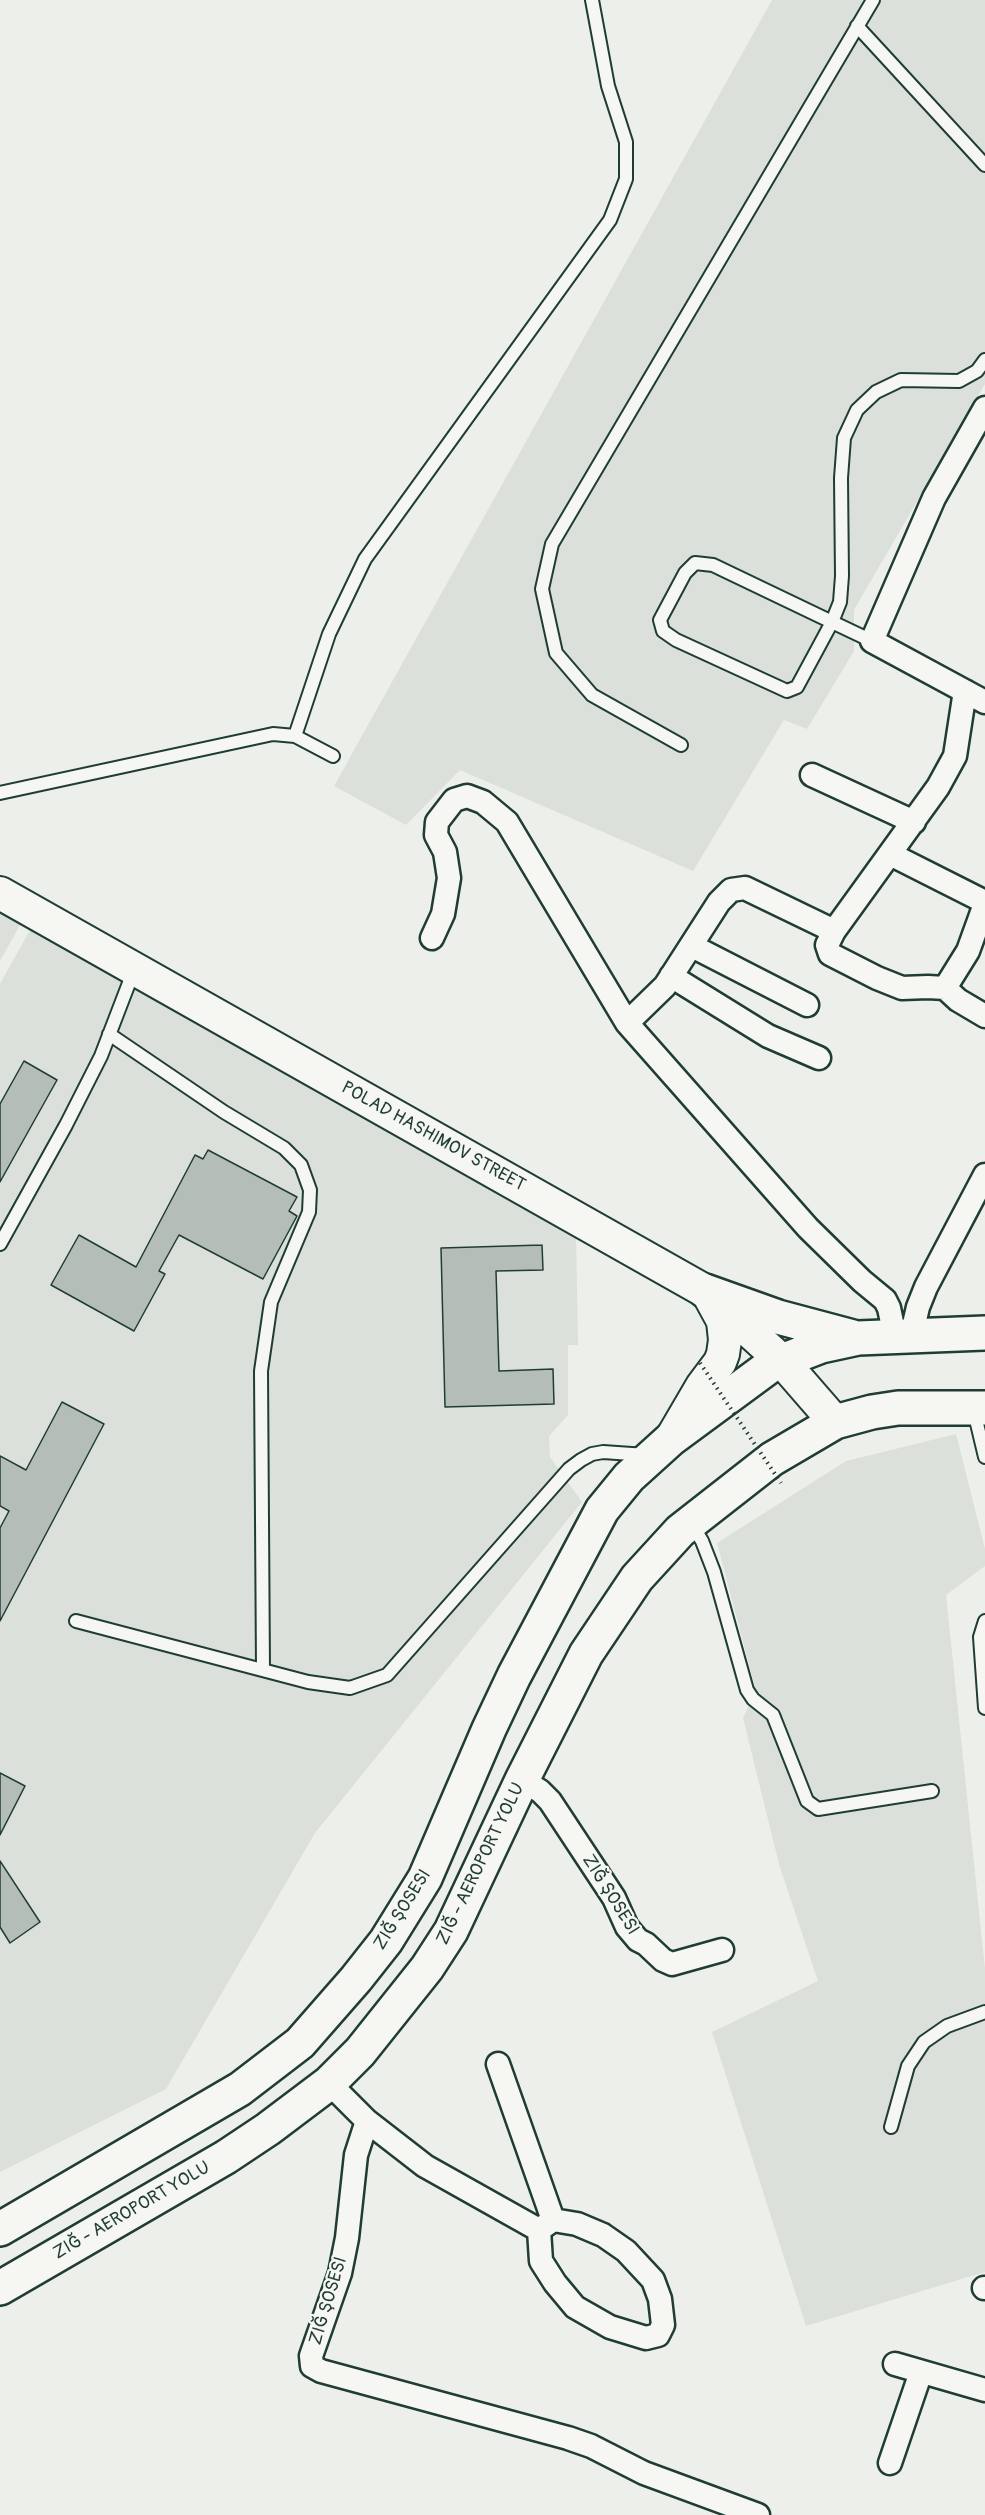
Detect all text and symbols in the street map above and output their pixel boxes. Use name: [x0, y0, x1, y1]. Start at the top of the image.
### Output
street label: POLAD HASHIMOV STREET: [337, 1077, 529, 1197]
street label: ZIĞ - AEROPORT YOLU: [432, 1780, 530, 1948]
street label: ZIĞ ŞOSESI: [577, 1851, 643, 1939]
street label: ZIĞ ŞOSESI: [370, 1866, 436, 1954]
street label: ZIĞ - AEROPORT YOLU: [50, 2157, 214, 2265]
street label: ZIĞ ŞOSESI: [305, 2254, 353, 2348]

